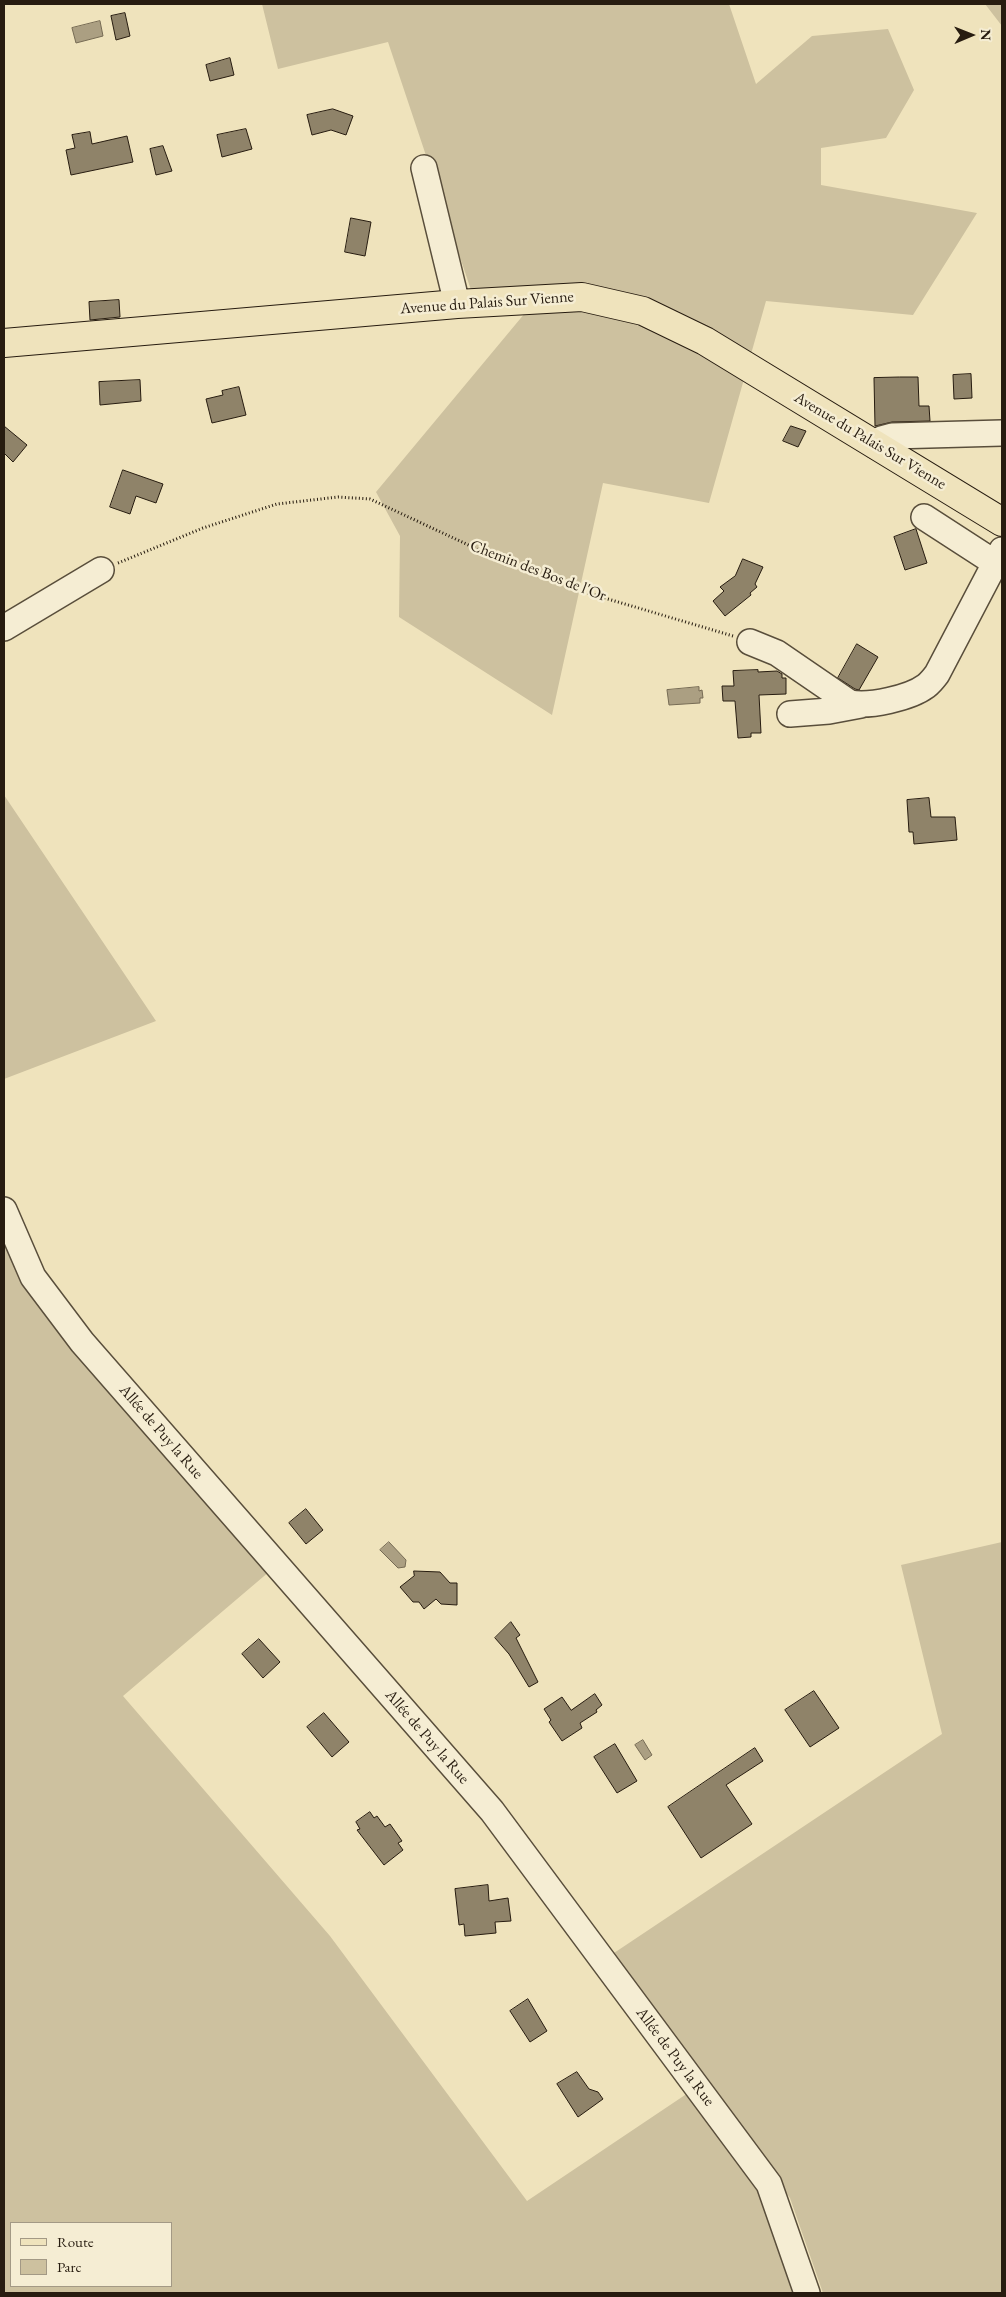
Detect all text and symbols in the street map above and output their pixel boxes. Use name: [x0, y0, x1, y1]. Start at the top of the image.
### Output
north arrow: [946, 10, 996, 60]
text: N: [977, 29, 995, 41]
street label: Avenue du Palais Sur Vienne: [400, 287, 574, 319]
street label: Avenue du Palais Sur Vienne: [791, 388, 949, 494]
street label: Chemin des Bos de l'Or: [467, 536, 609, 606]
street label: Allée de Puy la Rue: [115, 1381, 207, 1483]
street label: Allée de Puy la Rue: [381, 1686, 473, 1788]
street label: Allée de Puy la Rue: [632, 2004, 718, 2110]
legend: [10, 2222, 172, 2287]
text: Route: [57, 2232, 94, 2251]
text: Parc: [57, 2257, 82, 2276]

